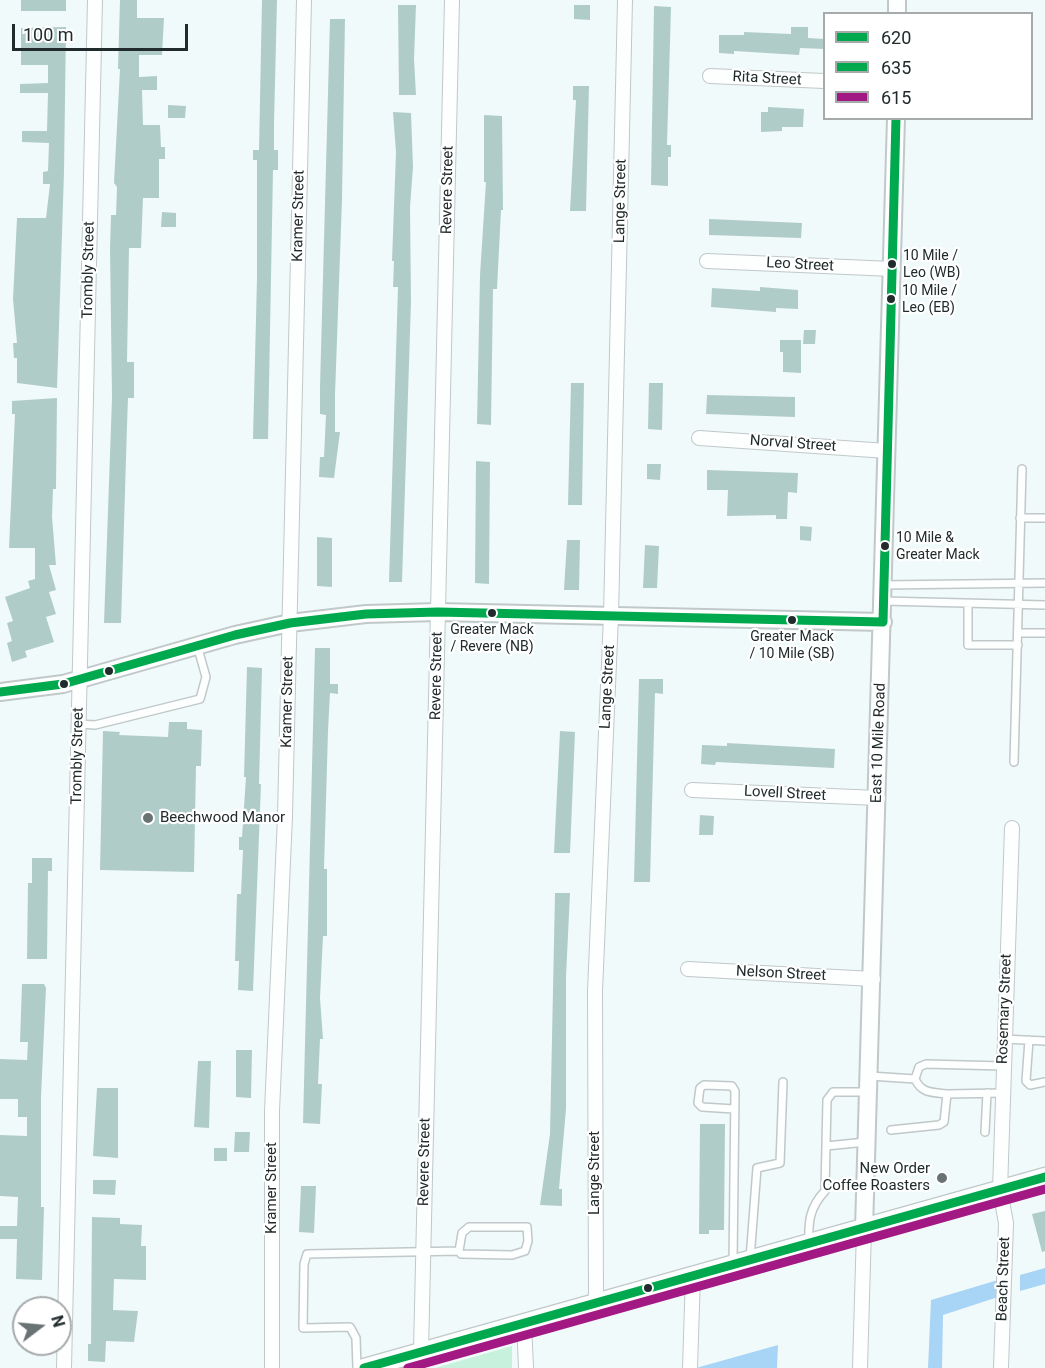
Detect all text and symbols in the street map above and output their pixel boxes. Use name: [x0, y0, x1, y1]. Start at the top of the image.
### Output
scale bar: [15, 12, 190, 50]
legend: [823, 12, 1033, 120]
text: 100 m: [23, 24, 74, 45]
text: 620: [881, 27, 911, 48]
text: 635: [881, 57, 911, 78]
street label: Rita Street: [732, 68, 802, 90]
text: 615: [881, 87, 911, 108]
street label: Revere Street: [438, 146, 458, 234]
street label: Lange Street: [611, 159, 631, 243]
street label: Kramer Street: [289, 170, 309, 262]
street label: Trombly Street: [79, 221, 99, 319]
place label: 10 Mile / Leo (WB): [903, 248, 960, 280]
street label: Leo Street: [766, 254, 834, 276]
marker: 10 Mile / Leo (WB): [886, 258, 898, 270]
place label: 10 Mile / Leo (EB): [902, 283, 957, 316]
marker: 10 Mile / Leo (EB): [885, 293, 897, 305]
street label: Norval Street: [749, 432, 837, 456]
place label: 10 Mile & Greater Mack: [896, 530, 980, 562]
marker: 10 Mile & Greater Mack: [879, 540, 891, 552]
marker: Greater Mack / Revere (NB): [486, 607, 498, 619]
marker: Greater Mack / 10 Mile (SB): [786, 614, 798, 626]
place label: Greater Mack / Revere (NB): [450, 622, 534, 654]
place label: Greater Mack / 10 Mile (SB): [749, 629, 835, 662]
street label: Revere Street: [427, 632, 447, 720]
street label: Lange Street: [597, 644, 619, 730]
street label: Kramer Street: [278, 656, 298, 748]
unlabelled marker: [103, 665, 115, 677]
unlabelled marker: [58, 678, 70, 690]
street label: East 10 Mile Road: [868, 683, 890, 803]
street label: Trombly Street: [68, 707, 88, 805]
street label: Lovell Street: [743, 783, 827, 805]
place label: Beechwood Manor: [160, 809, 285, 827]
marker: Beechwood Manor: [141, 811, 155, 825]
street label: Rosemary Street: [994, 954, 1016, 1064]
street label: Nelson Street: [736, 963, 826, 985]
street label: Revere Street: [415, 1118, 435, 1206]
street label: Lange Street: [586, 1131, 604, 1215]
street label: Kramer Street: [263, 1142, 281, 1234]
place label: New Order Coffee Roasters: [822, 1160, 930, 1195]
marker: New Order Coffee Roasters: [935, 1171, 949, 1185]
street label: Beach Street: [994, 1236, 1014, 1322]
unlabelled marker: [642, 1282, 654, 1294]
north arrow: [12, 1296, 72, 1356]
text: N: [47, 1313, 69, 1329]

